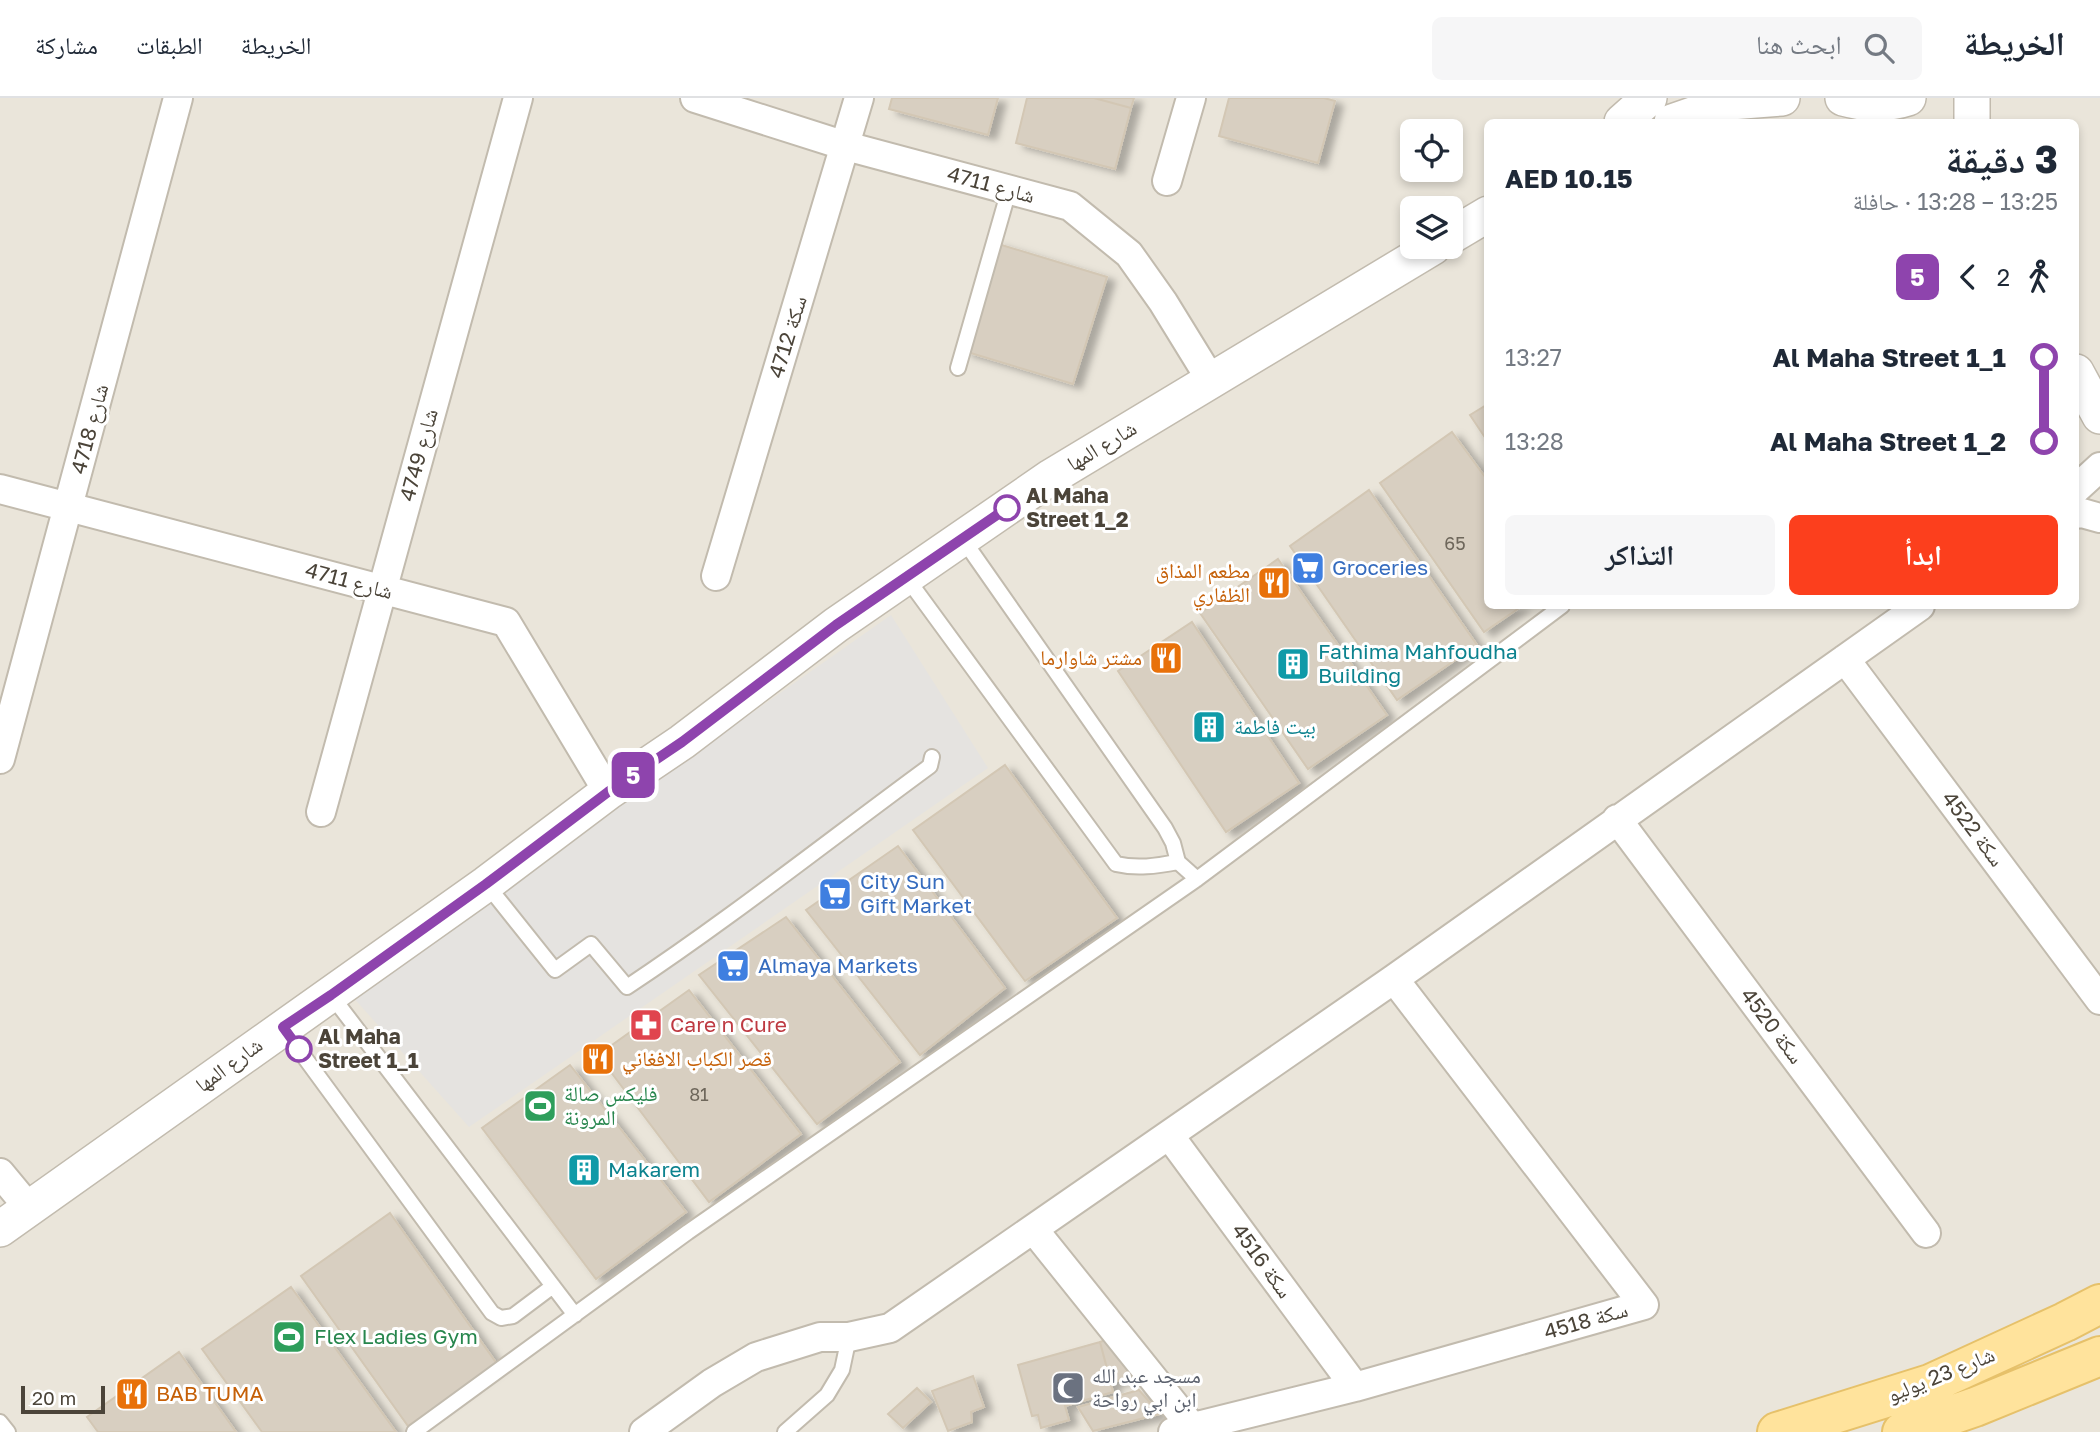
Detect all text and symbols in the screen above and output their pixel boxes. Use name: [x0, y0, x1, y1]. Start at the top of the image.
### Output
search box: [1432, 17, 1922, 80]
text: الخريطة: [1964, 23, 2065, 62]
text: ابحث هنا: [1756, 29, 1842, 60]
icon: search: [1860, 29, 1898, 67]
text: مشاركة: [35, 30, 98, 59]
text: الطبقات: [136, 30, 203, 59]
text: الخريطة: [241, 30, 311, 59]
map controls: [1400, 119, 1463, 259]
button: locate: [1400, 119, 1463, 182]
text: 3 دقيقة: [1946, 136, 2058, 181]
street label: 4711 شارع: [944, 160, 1038, 209]
text: AED 10.15: [1505, 163, 1633, 194]
text: 13:25 – 13:28 · حافلة: [1853, 187, 2058, 215]
button: layers: [1400, 196, 1463, 259]
icon: back: [1949, 258, 1987, 296]
icon: walk: [2020, 258, 2058, 296]
text: 5: [1910, 262, 1925, 291]
text: 2: [1997, 263, 2010, 291]
street label: سكة 4712: [762, 292, 812, 381]
text: Al Maha Street 1_1: [1773, 342, 2006, 373]
text: 13:27: [1505, 343, 1562, 371]
street label: 4718 شارع: [65, 381, 114, 477]
street label: 4749 شارع: [393, 406, 444, 504]
street label: شارع المها: [1062, 414, 1142, 477]
text: Al Maha Street 1_2: [1770, 426, 2006, 457]
text: 13:28: [1505, 427, 1564, 455]
place label: Al Maha Street 1_2: [1026, 482, 1129, 532]
marker: Al Maha Street 1_2: [994, 495, 1020, 521]
button: التذاكر: [1505, 515, 1775, 595]
button: ابدأ: [1789, 515, 2058, 595]
house number: 65: [1444, 532, 1466, 554]
supermarket icon: Groceries: [1289, 549, 1327, 587]
place label: Groceries: [1332, 554, 1428, 580]
street label: 4711 شارع: [302, 556, 396, 605]
place label: مطعم المذاق الظفاري: [1156, 557, 1250, 611]
restaurant icon: مطعم المذاق الظفاري: [1255, 564, 1293, 602]
place label: Fathima Mahfoudha Building: [1318, 638, 1518, 688]
restaurant icon: مشتر شاوارما: [1147, 639, 1185, 677]
place label: مشتر شاوارما: [1040, 644, 1142, 670]
building icon: Fathima Mahfoudha Building: [1274, 645, 1312, 683]
building icon: بيت فاطمة: [1190, 708, 1228, 746]
place label: بيت فاطمة: [1234, 713, 1316, 739]
line badge: 5: [610, 752, 656, 798]
text: 5: [626, 760, 640, 789]
street label: سكة 4522: [1937, 786, 2011, 871]
place label: City Sun Gift Market: [860, 868, 972, 918]
supermarket icon: City Sun Gift Market: [816, 875, 854, 913]
supermarket icon: Almaya Markets: [714, 947, 752, 985]
place label: Almaya Markets: [758, 952, 918, 978]
street label: سكة 4520: [1736, 982, 1810, 1069]
pharmacy icon: Care n Cure: [627, 1006, 665, 1044]
place label: Care n Cure: [670, 1011, 787, 1037]
place label: Al Maha Street 1_1: [318, 1023, 419, 1073]
street label: شارع المها: [190, 1031, 268, 1098]
marker: Al Maha Street 1_1: [286, 1036, 312, 1062]
restaurant icon: قصر الكباب الافغاني: [579, 1040, 617, 1078]
place label: قصر الكباب الافغاني: [622, 1045, 772, 1075]
place label: فليكس صالة المرونة: [564, 1080, 658, 1130]
house number: 81: [689, 1083, 709, 1105]
sports icon: فليكس صالة المرونة: [521, 1087, 559, 1125]
building icon: Makarem: [565, 1151, 603, 1189]
place label: Makarem: [608, 1156, 700, 1182]
street label: سكة 4516: [1227, 1218, 1299, 1303]
street label: سكة 4518: [1541, 1296, 1631, 1344]
sports icon: Flex Ladies Gym: [270, 1318, 308, 1356]
place label: Flex Ladies Gym: [314, 1323, 478, 1349]
street label: شارع 23 يوليو: [1883, 1341, 1999, 1408]
place label: مسجد عبد الله ابن ابي رواحة: [1092, 1362, 1201, 1416]
mosque icon: مسجد عبد الله ابن ابي رواحة: [1049, 1369, 1087, 1407]
restaurant icon: BAB TUMA: [113, 1375, 151, 1413]
place label: BAB TUMA: [156, 1380, 264, 1406]
scale bar: [21, 1383, 105, 1415]
text: 20 m: [32, 1386, 76, 1409]

